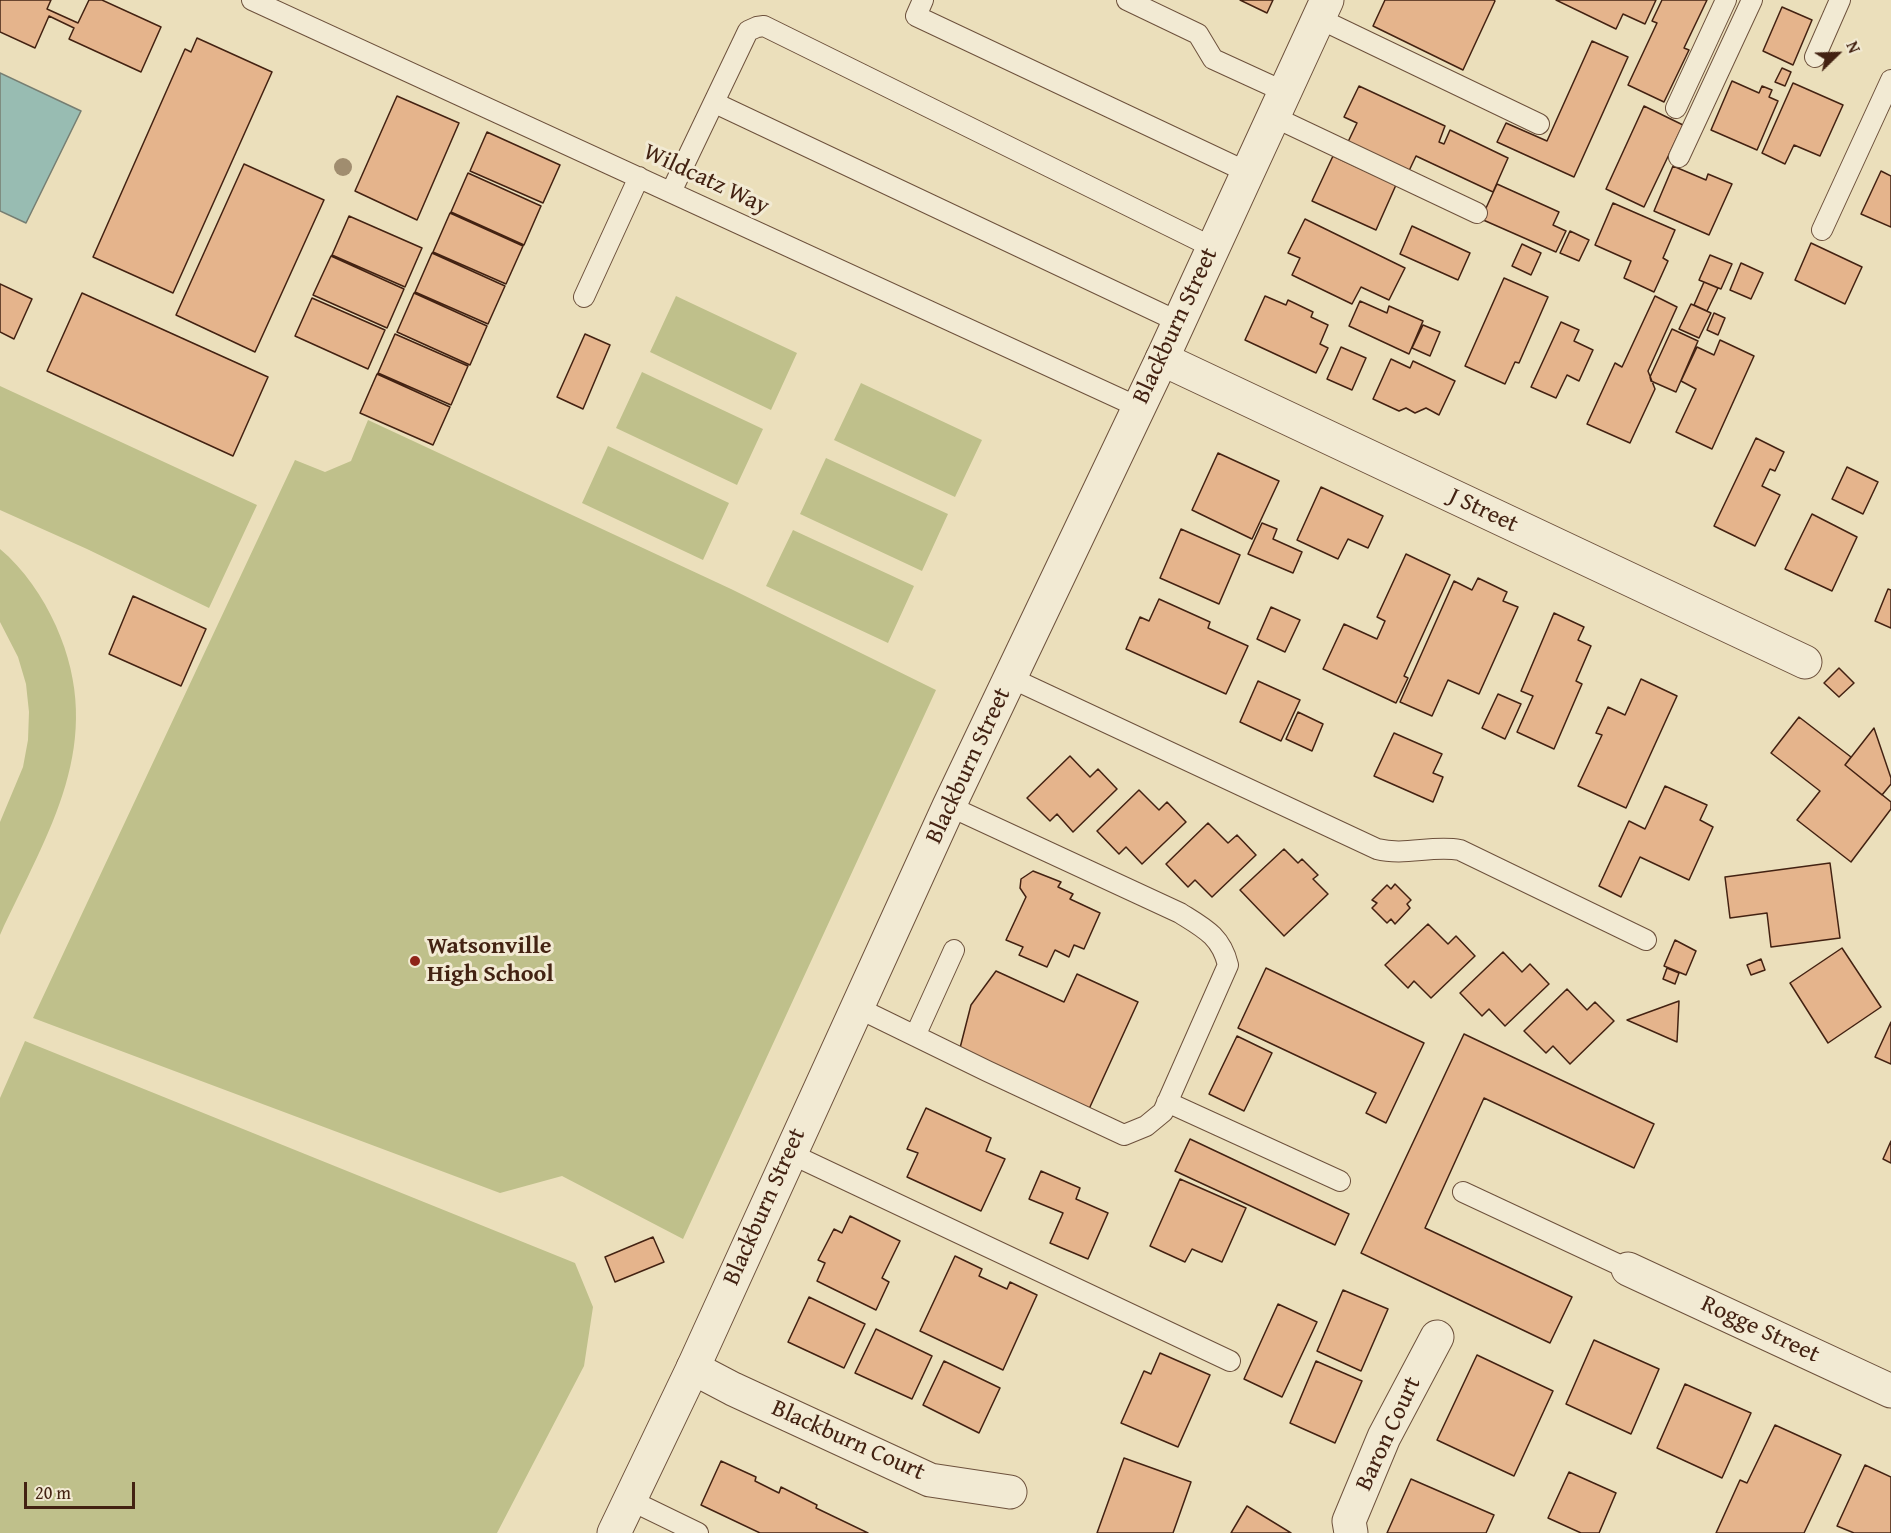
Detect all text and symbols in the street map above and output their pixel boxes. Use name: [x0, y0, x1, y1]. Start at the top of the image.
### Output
north arrow: [1807, 24, 1867, 84]
text: N: [1840, 37, 1867, 57]
street label: Wildcatz Way: [638, 138, 774, 222]
street label: Blackburn Street: [1127, 243, 1225, 409]
street label: J Street: [1444, 482, 1522, 540]
street label: Blackburn Street: [920, 683, 1018, 849]
place label: Watsonville High School: [427, 933, 554, 989]
marker: Watsonville High School: [408, 954, 422, 968]
street label: Blackburn Street: [717, 1124, 813, 1290]
street label: Rogge Street: [1696, 1290, 1824, 1370]
street label: Baron Court: [1350, 1373, 1428, 1495]
street label: Blackburn Court: [767, 1394, 929, 1488]
scale bar: [27, 1470, 138, 1508]
text: 20 m: [35, 1479, 71, 1506]

